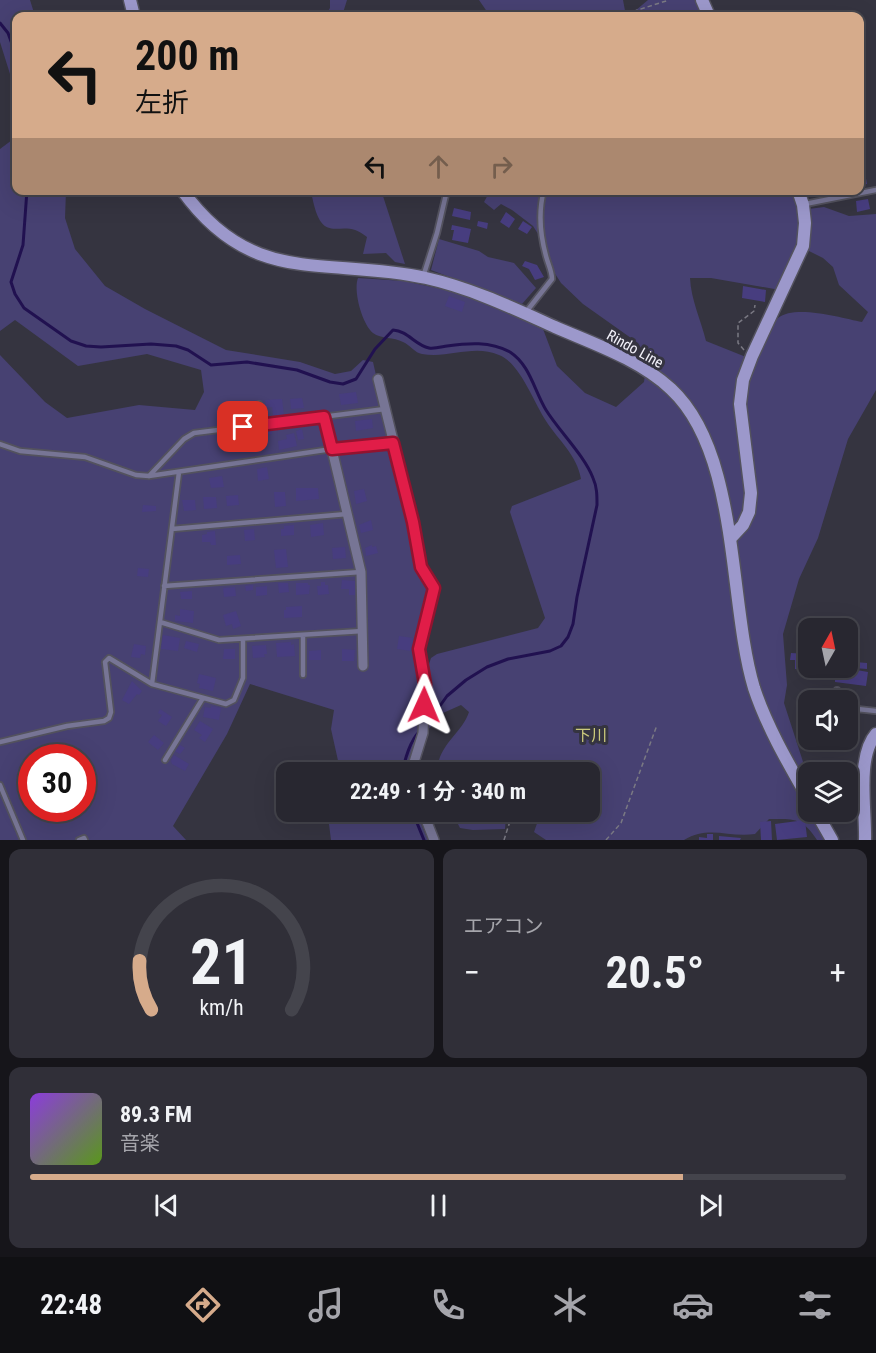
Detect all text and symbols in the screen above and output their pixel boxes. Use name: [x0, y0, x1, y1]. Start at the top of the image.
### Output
text: 200 m: [135, 31, 240, 80]
icon: left: [36, 36, 114, 114]
text: 左折: [135, 87, 189, 119]
icon: left: [359, 150, 392, 183]
icon: ahead: [422, 150, 455, 183]
icon: right: [485, 150, 518, 183]
street label: Rindo Line: [604, 326, 666, 372]
pin: [217, 401, 268, 452]
icon: arrive: [226, 410, 259, 443]
north arrow: [798, 618, 858, 678]
map controls: [798, 618, 858, 822]
position arrow: [392, 673, 456, 737]
button: sound: [798, 690, 858, 750]
district label: 下川: [575, 726, 607, 745]
speed limit sign: 30: [18, 744, 96, 822]
button: layers: [798, 762, 858, 822]
text: 22:49 · 1 分 · 340 m: [350, 779, 526, 804]
text: エアコン: [464, 914, 544, 938]
text: 21: [190, 926, 253, 999]
text: 20.5°: [605, 946, 704, 999]
text: −: [464, 953, 480, 992]
text: +: [830, 953, 846, 992]
text: km/h: [199, 996, 243, 1021]
text: 89.3 FM: [120, 1102, 192, 1127]
text: 音楽: [120, 1131, 160, 1155]
icon: previous: [150, 1189, 183, 1222]
icon: pause: [422, 1189, 455, 1222]
icon: next: [694, 1189, 727, 1222]
icon: directions: [182, 1284, 224, 1326]
icon: music: [305, 1284, 347, 1326]
icon: phone: [427, 1284, 469, 1326]
icon: climate: [549, 1284, 591, 1326]
icon: car: [672, 1284, 714, 1326]
icon: filters: [794, 1284, 836, 1326]
text: 22:48: [40, 1289, 102, 1321]

